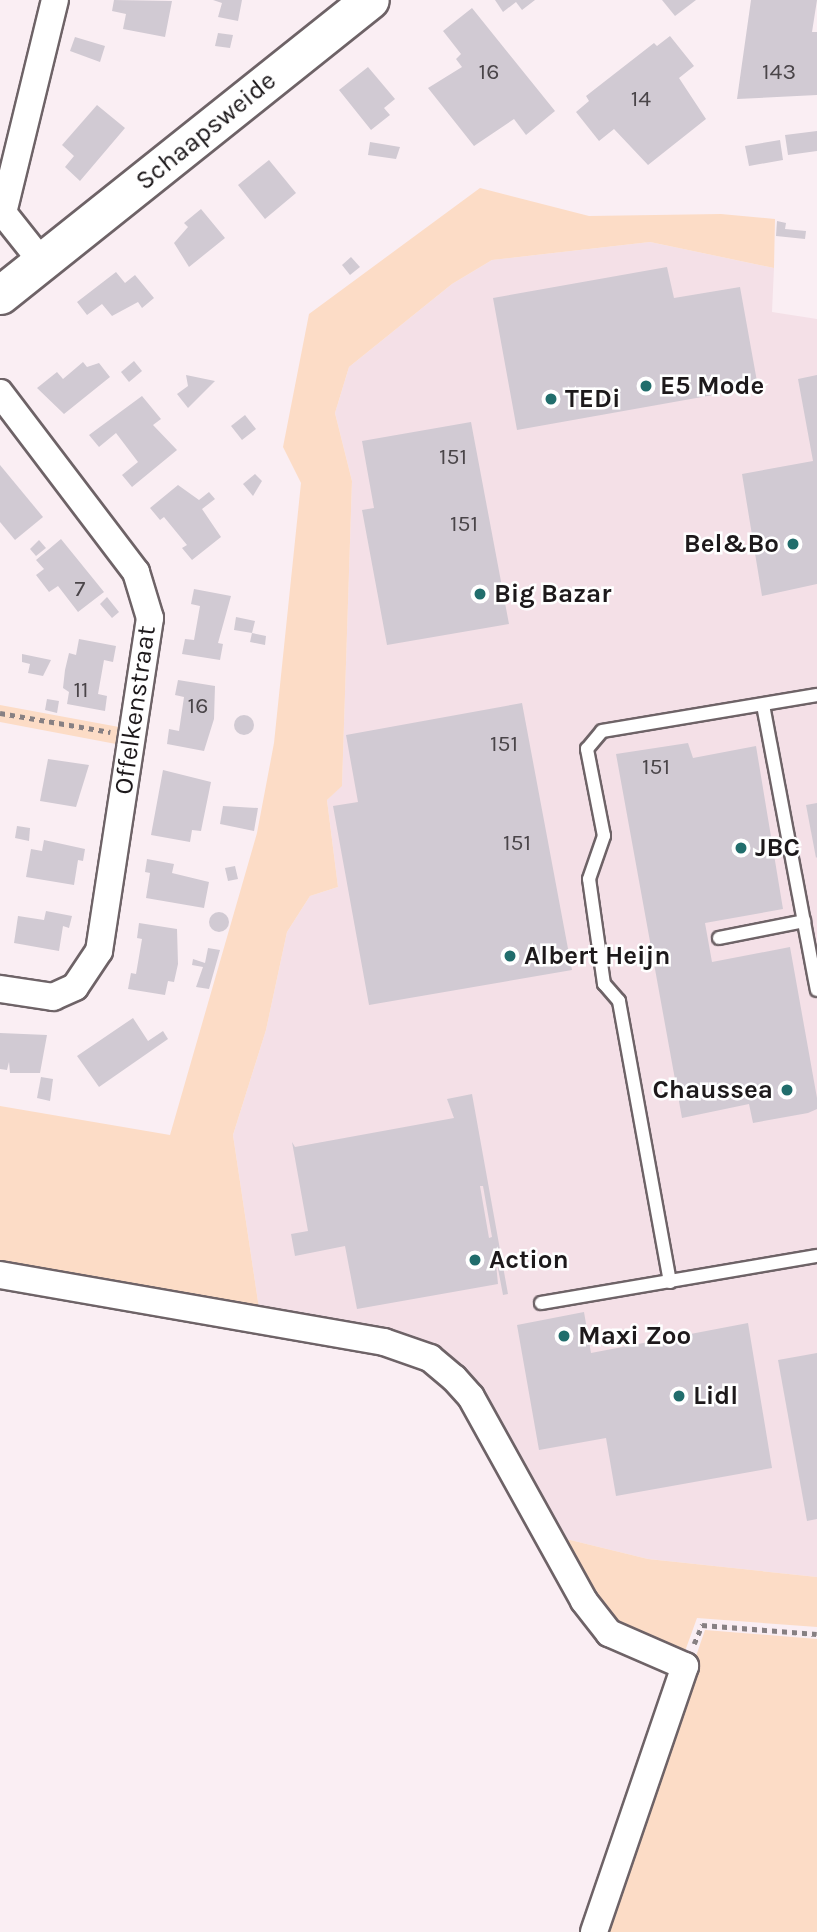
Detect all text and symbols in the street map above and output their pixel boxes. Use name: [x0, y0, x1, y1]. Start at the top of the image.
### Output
house number: 16: [479, 58, 499, 86]
house number: 143: [762, 58, 796, 86]
street label: Schaapsweide: [130, 65, 282, 197]
house number: 14: [631, 85, 651, 113]
place label: E5 Mode: [660, 370, 764, 402]
marker: E5 Mode: [638, 378, 654, 394]
place label: TEDi: [565, 383, 620, 415]
marker: TEDi: [543, 391, 559, 407]
house number: 151: [439, 443, 467, 471]
house number: 151: [450, 510, 478, 538]
place label: Bel&Bo: [684, 528, 779, 560]
marker: Bel&Bo: [785, 536, 801, 552]
house number: 7: [75, 575, 85, 603]
place label: Big Bazar: [494, 578, 611, 610]
marker: Big Bazar: [472, 586, 488, 602]
street label: Offelkenstraat: [108, 624, 162, 796]
house number: 11: [73, 676, 89, 704]
house number: 16: [188, 692, 208, 720]
house number: 151: [490, 730, 518, 758]
house number: 151: [642, 753, 670, 781]
house number: 151: [503, 829, 531, 857]
place label: JBC: [755, 832, 800, 864]
marker: JBC: [733, 840, 749, 856]
place label: Albert Heijn: [524, 940, 671, 972]
marker: Albert Heijn: [502, 948, 518, 964]
place label: Chaussea: [652, 1074, 773, 1106]
marker: Chaussea: [779, 1082, 795, 1098]
place label: Action: [489, 1244, 569, 1276]
marker: Action: [467, 1252, 483, 1268]
place label: Maxi Zoo: [578, 1320, 691, 1352]
marker: Maxi Zoo: [556, 1328, 572, 1344]
place label: Lidl: [693, 1380, 738, 1412]
marker: Lidl: [671, 1388, 687, 1404]

